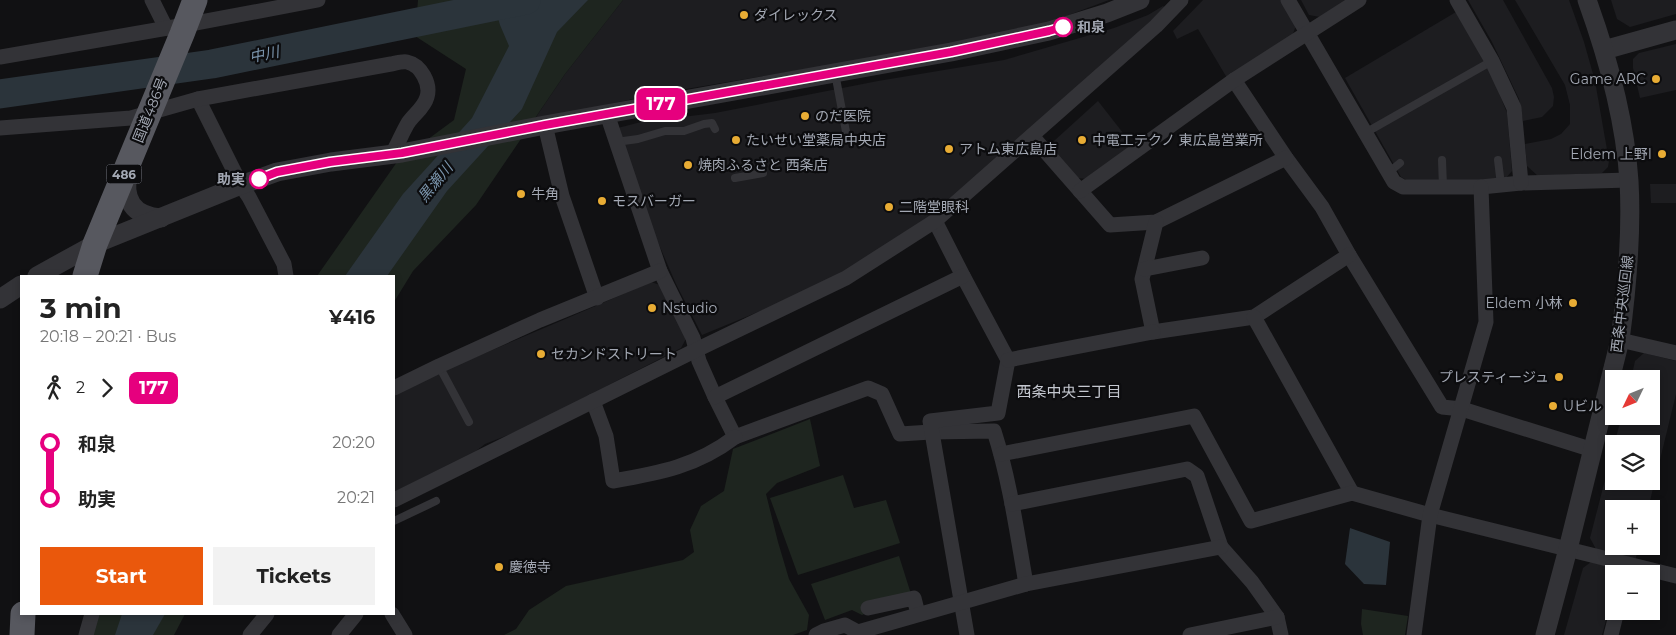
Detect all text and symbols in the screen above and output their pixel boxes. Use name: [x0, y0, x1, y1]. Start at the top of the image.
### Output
place label: ダイレックス: [754, 6, 838, 24]
marker: ダイレックス: [738, 9, 750, 21]
marker: 和泉: [1053, 17, 1073, 37]
place label: 和泉: [1077, 18, 1105, 36]
water label: 中川: [247, 41, 283, 66]
place label: Game ARC: [1570, 70, 1646, 88]
marker: Game ARC: [1650, 73, 1662, 85]
street label: 国道486号: [129, 75, 171, 145]
line badge: 177: [632, 88, 690, 120]
text: 177: [646, 93, 676, 115]
place label: のだ医院: [815, 107, 871, 125]
marker: のだ医院: [799, 110, 811, 122]
place label: たいせい堂薬局中央店: [746, 131, 886, 149]
place label: 中電工テクノ 東広島営業所: [1092, 131, 1263, 149]
marker: たいせい堂薬局中央店: [730, 134, 742, 146]
marker: 中電工テクノ 東広島営業所: [1076, 134, 1088, 146]
place label: アトム東広島店: [959, 140, 1057, 158]
marker: アトム東広島店: [943, 143, 955, 155]
place label: Eldem 上野I: [1570, 145, 1652, 163]
marker: Eldem 上野I: [1656, 148, 1668, 160]
place label: 焼肉ふるさと 西条店: [698, 156, 828, 174]
water label: 黒瀬川: [413, 157, 458, 205]
marker: 焼肉ふるさと 西条店: [682, 159, 694, 171]
road number: 486: [106, 164, 142, 183]
marker: 助実: [249, 169, 269, 189]
place label: 助実: [217, 170, 245, 188]
place label: 牛角: [531, 185, 559, 203]
marker: 牛角: [515, 188, 527, 200]
place label: モスバーガー: [612, 192, 696, 210]
marker: モスバーガー: [596, 195, 608, 207]
place label: 二階堂眼科: [899, 198, 969, 216]
marker: 二階堂眼科: [883, 201, 895, 213]
street label: 西条中央巡回線: [1607, 254, 1637, 354]
text: 3 min: [40, 291, 122, 325]
place label: Eldem 小林: [1485, 294, 1563, 312]
marker: Eldem 小林: [1567, 297, 1579, 309]
place label: Nstudio: [662, 299, 718, 317]
marker: Nstudio: [646, 302, 658, 314]
text: ¥416: [329, 306, 375, 329]
text: 20:18 – 20:21 · Bus: [40, 327, 176, 346]
place label: セカンドストリート: [551, 345, 677, 363]
marker: セカンドストリート: [535, 348, 547, 360]
place label: プレスティージュ: [1439, 368, 1549, 386]
north arrow: [1605, 370, 1660, 425]
map controls: [1605, 370, 1660, 620]
marker: プレスティージュ: [1553, 371, 1565, 383]
icon: walk: [40, 374, 68, 402]
icon: forward: [93, 374, 121, 402]
text: 177: [139, 377, 168, 399]
text: 2: [76, 378, 85, 397]
district label: 西条中央三丁目: [1016, 382, 1122, 401]
place label: Uビル: [1563, 397, 1602, 415]
marker: Uビル: [1547, 400, 1559, 412]
text: 和泉: [78, 433, 116, 456]
text: 20:20: [332, 433, 375, 452]
button: layers: [1605, 435, 1660, 490]
text: 助実: [78, 488, 116, 511]
text: 20:21: [337, 488, 375, 507]
button: +: [1605, 500, 1660, 555]
button: Start: [40, 547, 203, 605]
button: Tickets: [213, 547, 375, 605]
place label: 慶徳寺: [509, 558, 551, 576]
marker: 慶徳寺: [493, 561, 505, 573]
button: −: [1605, 565, 1660, 620]

